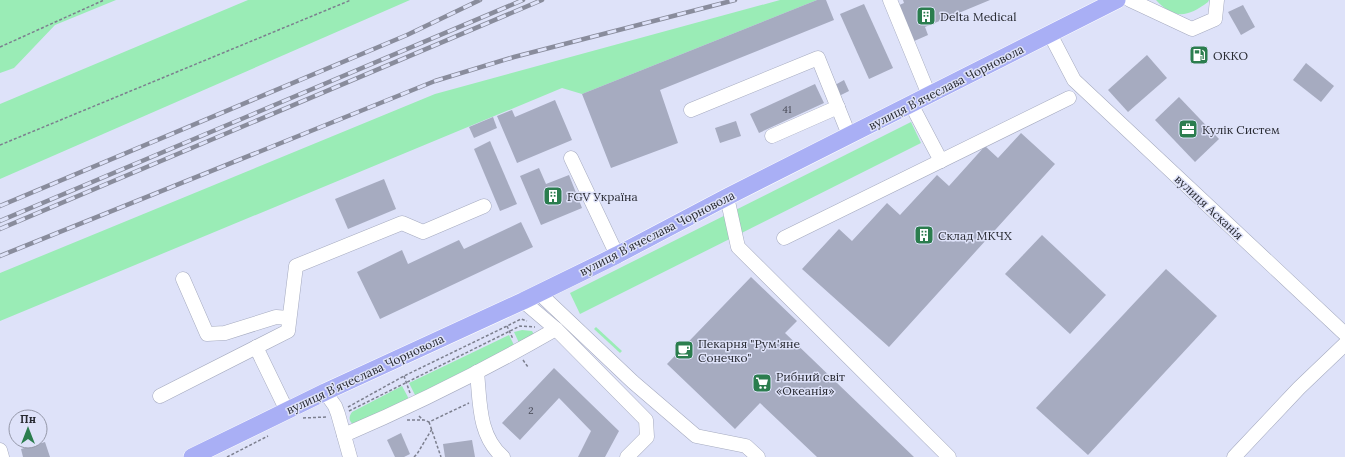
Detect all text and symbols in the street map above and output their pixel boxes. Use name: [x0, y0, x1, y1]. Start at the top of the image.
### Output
building icon: Delta Medical: [915, 5, 937, 27]
place label: Delta Medical: [940, 9, 1016, 24]
street label: вулиця Вʼячеслава Чорновола: [866, 41, 1026, 133]
fuel station icon: ОККО: [1188, 44, 1210, 66]
place label: ОККО: [1213, 48, 1248, 63]
house number: 41: [782, 103, 792, 116]
office icon: Кулік Систем: [1177, 118, 1199, 140]
place label: Кулік Систем: [1202, 122, 1280, 137]
street label: вулиця Асканія: [1172, 171, 1246, 243]
building icon: FGV Україна: [542, 185, 564, 207]
street label: вулиця Вʼячеслава Чорновола: [577, 187, 737, 279]
place label: FGV Україна: [567, 189, 638, 204]
building icon: Склад МКЧХ: [913, 224, 935, 246]
place label: Склад МКЧХ: [938, 228, 1012, 243]
street label: вулиця Вʼячеслава Чорновола: [284, 331, 446, 417]
place label: Пекарня "Рум'яне Сонечко": [698, 336, 800, 365]
cafe icon: Пекарня "Рум'яне Сонечко": [673, 339, 695, 361]
place label: Рибний світ «Океанія»: [776, 369, 845, 398]
supermarket icon: Рибний світ «Океанія»: [751, 372, 773, 394]
house number: 2: [528, 404, 534, 417]
north arrow: [8, 409, 48, 449]
text: Пн: [20, 412, 36, 426]

